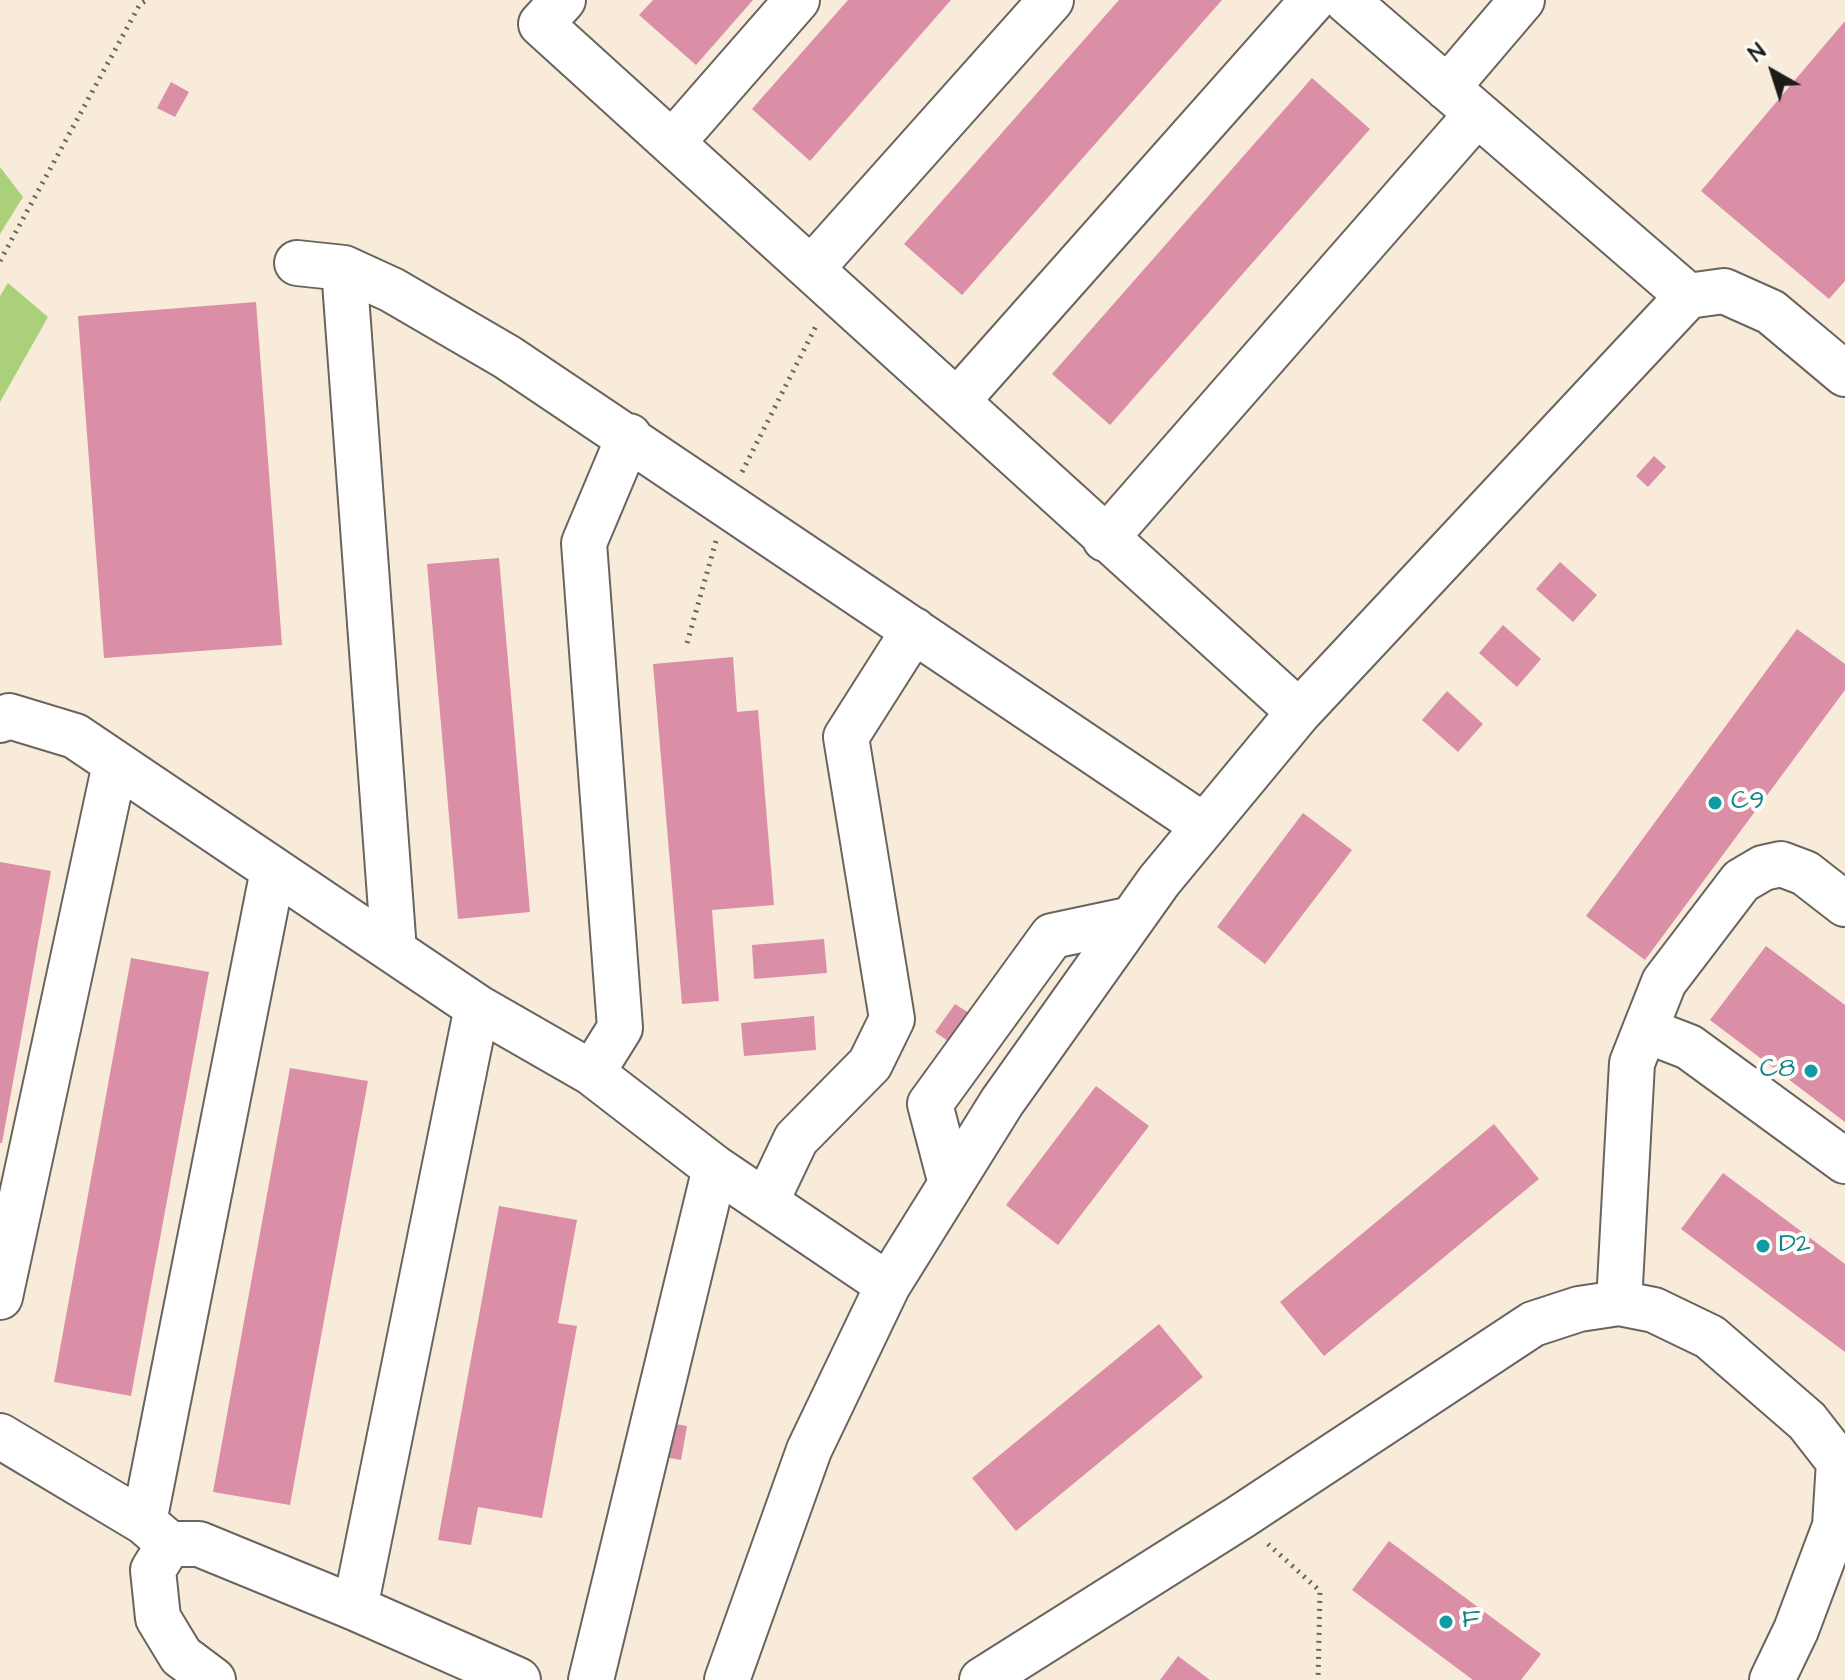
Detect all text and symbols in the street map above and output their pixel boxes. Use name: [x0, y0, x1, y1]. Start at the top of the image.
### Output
north arrow: [1733, 32, 1813, 112]
text: N: [1742, 37, 1773, 69]
place label: C9: [1731, 787, 1764, 819]
marker: C9: [1706, 794, 1724, 812]
place label: C8: [1760, 1055, 1795, 1087]
marker: C8: [1802, 1062, 1820, 1080]
place label: D2: [1779, 1230, 1811, 1262]
marker: D2: [1754, 1237, 1772, 1255]
place label: F: [1462, 1606, 1480, 1638]
marker: F: [1437, 1613, 1455, 1631]

